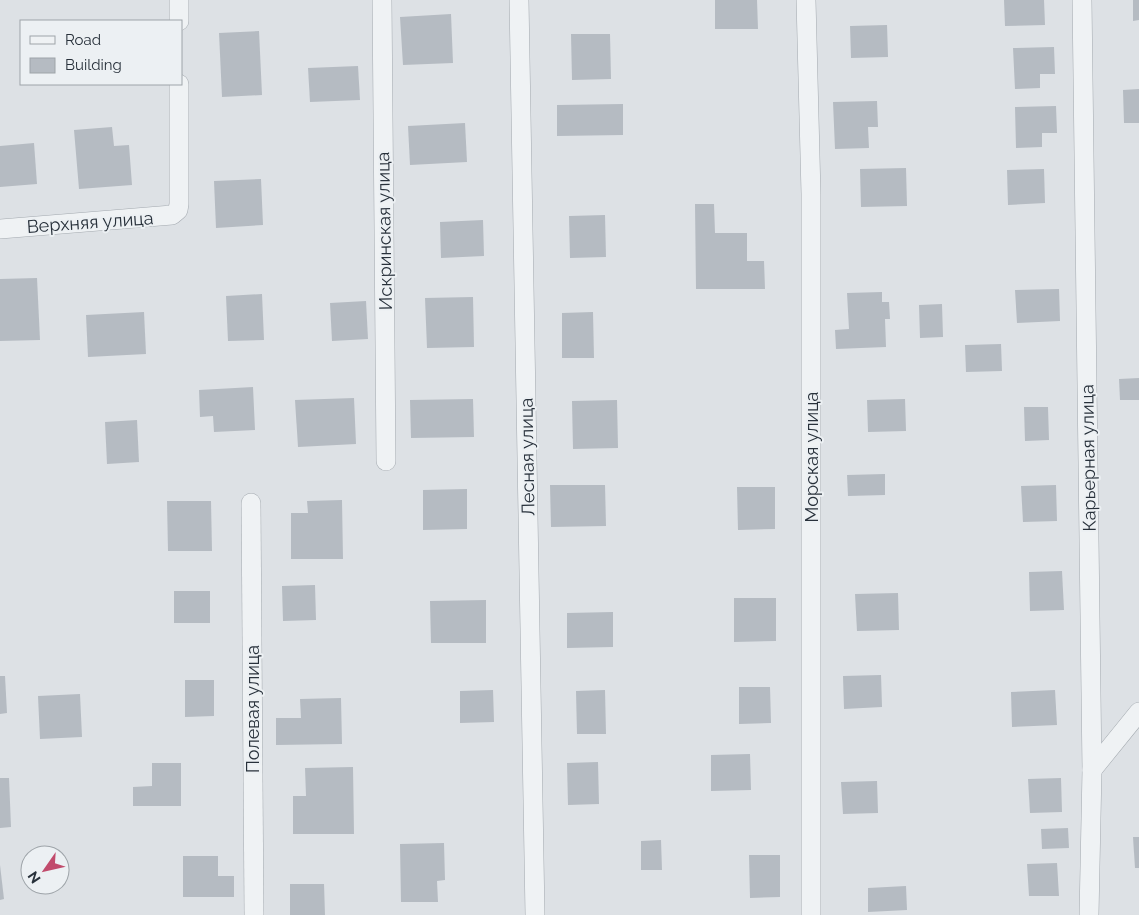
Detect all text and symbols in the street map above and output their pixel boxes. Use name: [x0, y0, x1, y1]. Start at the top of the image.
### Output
legend: [20, 20, 182, 85]
text: Road: [65, 31, 101, 49]
text: Building: [65, 56, 122, 74]
street label: Искринская улица: [372, 152, 396, 310]
street label: Верхняя улица: [26, 207, 154, 237]
street label: Карьерная улица: [1076, 384, 1100, 532]
street label: Морская улица: [801, 392, 822, 522]
street label: Лесная улица: [515, 398, 539, 516]
street label: Полевая улица: [242, 645, 263, 773]
north arrow: [20, 845, 70, 895]
text: N: [25, 868, 44, 886]

